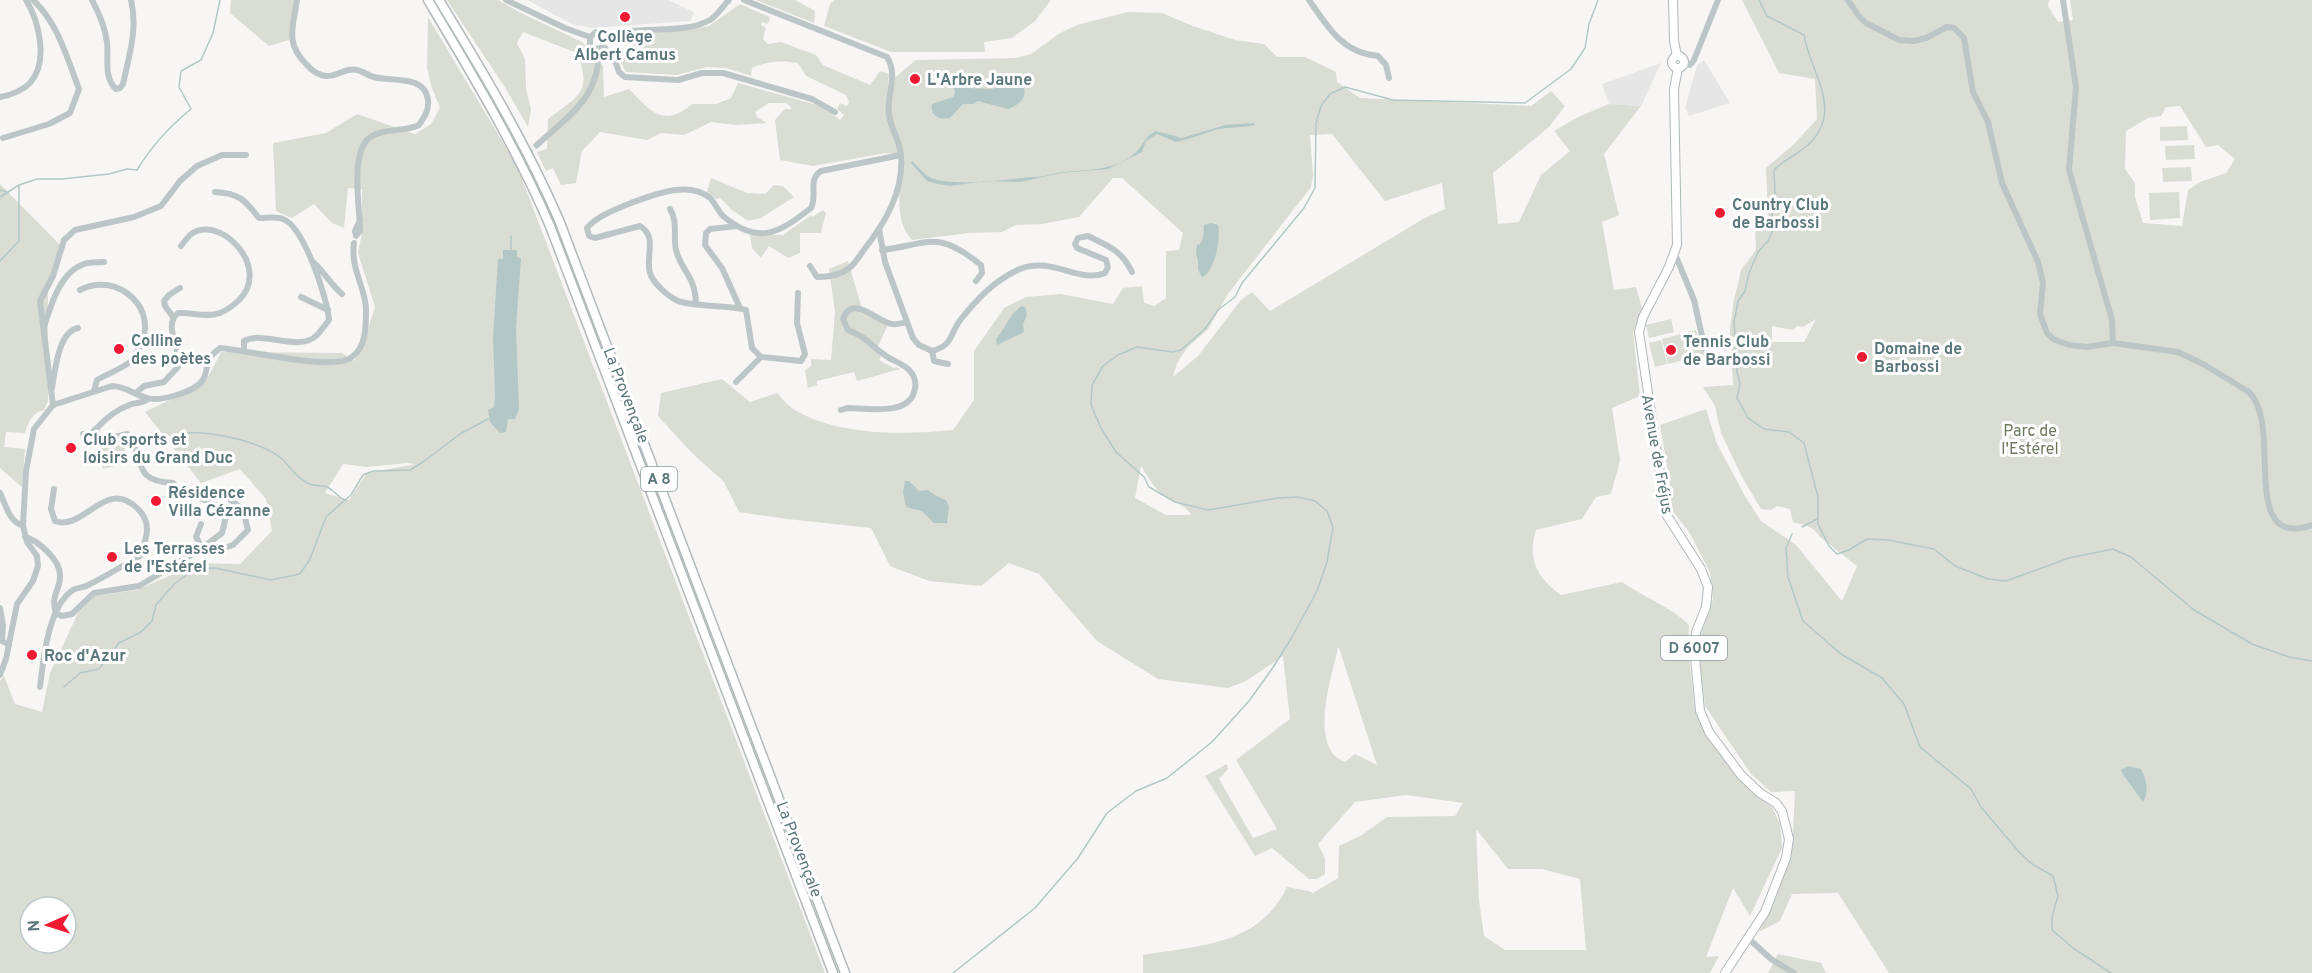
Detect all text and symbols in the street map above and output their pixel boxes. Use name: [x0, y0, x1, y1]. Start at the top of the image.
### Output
marker: Collège Albert Camus: [618, 10, 632, 24]
place label: Collège Albert Camus: [574, 28, 676, 66]
place label: L'Arbre Jaune: [927, 71, 1032, 91]
marker: L'Arbre Jaune: [908, 72, 922, 86]
place label: Country Club de Barbossi: [1732, 196, 1829, 234]
marker: Country Club de Barbossi: [1713, 206, 1727, 220]
place label: Colline des poètes: [131, 332, 211, 370]
place label: Tennis Club de Barbossi: [1683, 333, 1770, 371]
place label: Domaine de Barbossi: [1874, 340, 1962, 378]
marker: Colline des poètes: [112, 342, 126, 356]
marker: Tennis Club de Barbossi: [1664, 343, 1678, 357]
street label: La Provençale: [598, 345, 653, 446]
marker: Domaine de Barbossi: [1855, 350, 1869, 364]
street label: Avenue de Fréjus: [1636, 393, 1676, 516]
park label: Parc de l'Estérel: [2001, 422, 2059, 460]
place label: Club sports et loisirs du Grand Duc: [83, 431, 233, 469]
marker: Club sports et loisirs du Grand Duc: [64, 441, 78, 455]
road number: A 8: [641, 467, 677, 491]
place label: Résidence Villa Cézanne: [168, 484, 271, 522]
marker: Résidence Villa Cézanne: [149, 494, 163, 508]
place label: Les Terrasses de l'Estérel: [124, 540, 225, 578]
marker: Les Terrasses de l'Estérel: [105, 550, 119, 564]
road number: D 6007: [1661, 636, 1727, 660]
place label: Roc d'Azur: [44, 647, 126, 667]
marker: Roc d'Azur: [25, 648, 39, 662]
street label: La Provençale: [771, 799, 826, 900]
north arrow: [18, 895, 78, 955]
text: N: [25, 919, 45, 932]

